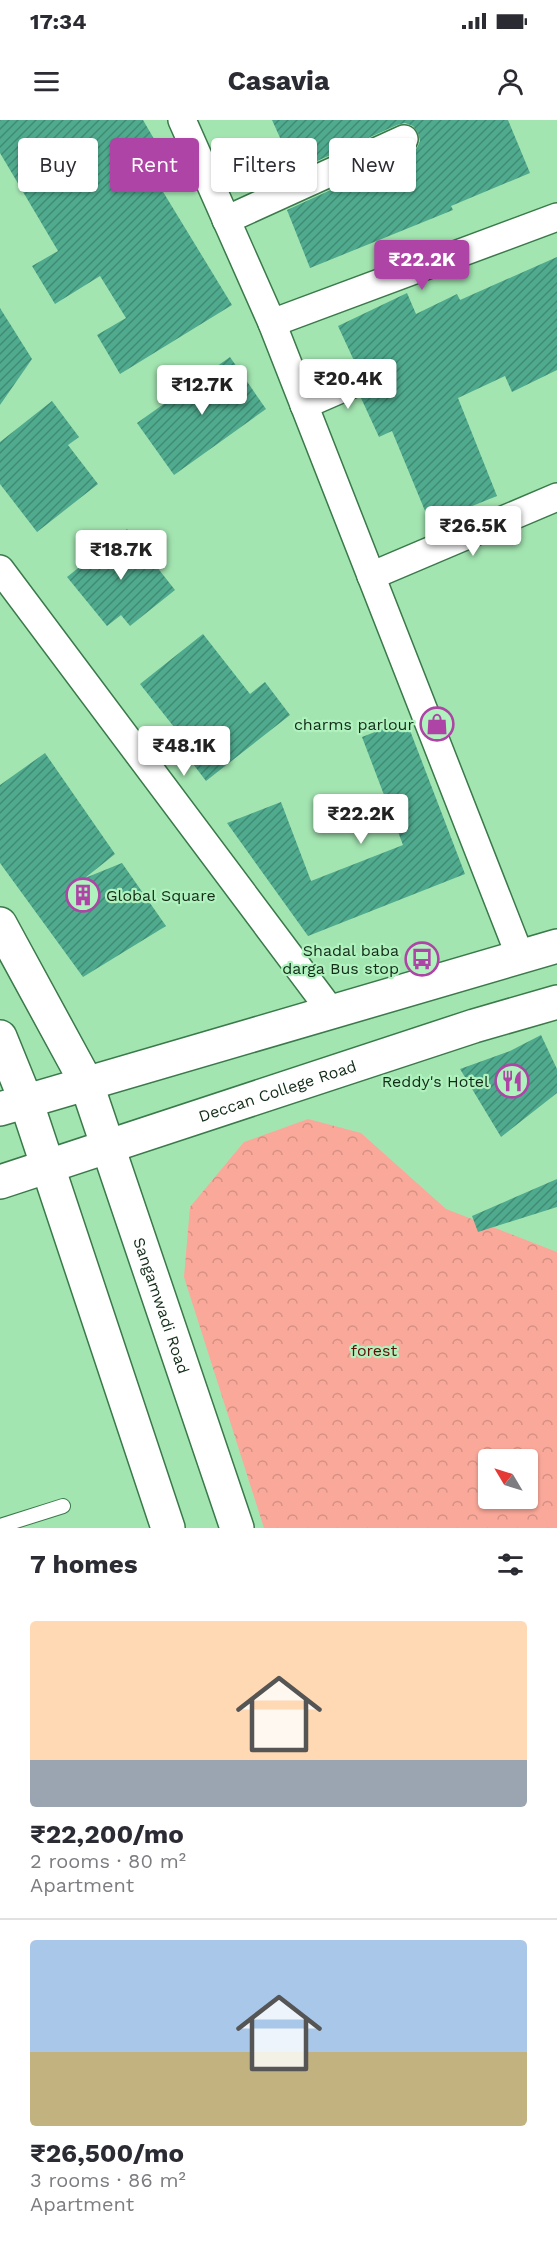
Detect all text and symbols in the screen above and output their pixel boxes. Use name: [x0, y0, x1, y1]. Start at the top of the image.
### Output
text: 17:34: [30, 9, 86, 34]
icon: menu: [30, 65, 63, 98]
text: Casavia: [227, 65, 330, 97]
icon: person: [494, 65, 527, 98]
chip: Buy: [18, 138, 98, 192]
chip: Rent: [110, 138, 199, 192]
chip: Filters: [211, 138, 317, 192]
chip: New: [329, 138, 416, 192]
pin: ₹22.2K: [373, 240, 471, 291]
text: ₹22.2K: [388, 247, 456, 271]
pin: ₹20.4K: [299, 359, 397, 410]
pin: ₹12.7K: [153, 365, 251, 416]
text: ₹20.4K: [313, 366, 383, 390]
text: ₹12.7K: [171, 372, 233, 396]
pin: ₹26.5K: [424, 506, 522, 557]
text: ₹26.5K: [439, 513, 507, 537]
pin: ₹18.7K: [72, 530, 170, 581]
text: ₹18.7K: [90, 537, 152, 561]
shop icon: charms parlour: [419, 706, 455, 742]
place label: charms parlour: [294, 715, 414, 734]
pin: ₹48.1K: [135, 726, 233, 777]
text: ₹48.1K: [152, 733, 216, 757]
pin: ₹22.2K: [312, 794, 410, 845]
text: ₹22.2K: [327, 801, 395, 825]
building icon: Global Square: [65, 877, 101, 913]
place label: Global Square: [106, 886, 216, 905]
place label: Shadal baba darga Bus stop: [282, 941, 399, 978]
bus stop icon: Shadal baba darga Bus stop: [404, 941, 440, 977]
street label: Deccan College Road: [196, 1056, 359, 1126]
restaurant icon: Reddy's Hotel: [494, 1063, 530, 1099]
place label: Reddy's Hotel: [382, 1072, 489, 1091]
street label: Sangamwadi Road: [129, 1235, 193, 1376]
park label: forest: [351, 1341, 397, 1360]
north arrow: [478, 1449, 538, 1509]
map controls: [478, 1449, 538, 1509]
icon: filters: [494, 1548, 527, 1581]
text: 7 homes: [30, 1549, 138, 1579]
icon: home: [225, 1660, 333, 1768]
text: ₹22,200/mo: [30, 1819, 184, 1849]
text: 2 rooms · 80 m²: [30, 1849, 186, 1873]
text: Apartment: [30, 1873, 134, 1897]
icon: home: [225, 1979, 333, 2087]
text: ₹26,500/mo: [30, 2138, 184, 2168]
text: 3 rooms · 86 m²: [30, 2168, 186, 2192]
text: Apartment: [30, 2192, 134, 2216]

